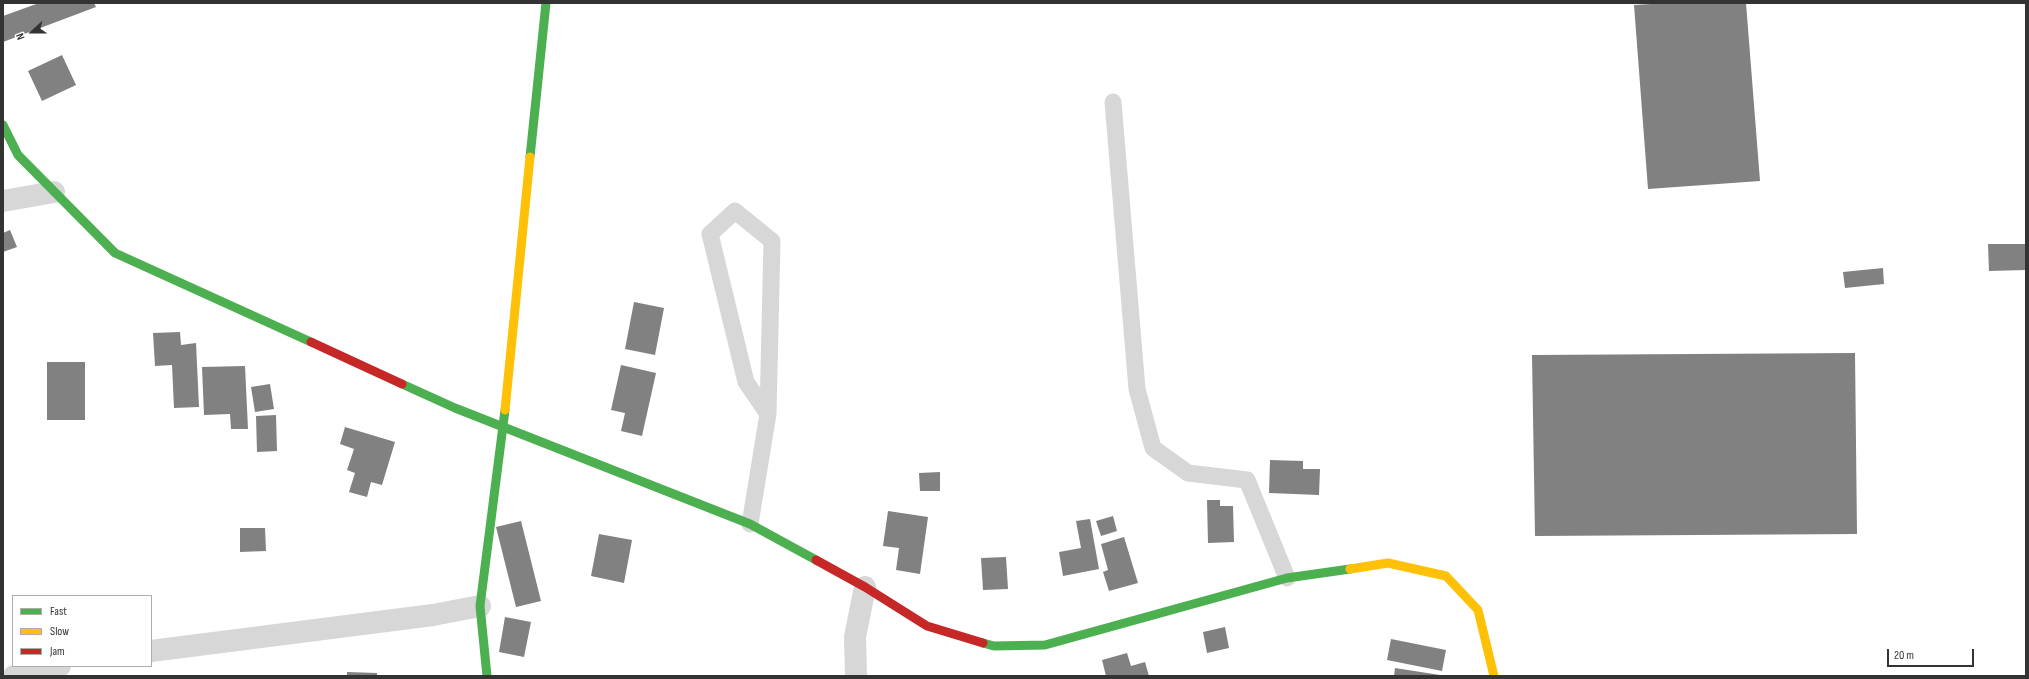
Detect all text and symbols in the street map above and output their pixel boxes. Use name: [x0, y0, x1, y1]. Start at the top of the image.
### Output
north arrow: [12, 12, 52, 52]
text: N: [13, 31, 27, 42]
legend: [12, 595, 152, 667]
text: Fast: [50, 604, 67, 619]
text: Slow: [50, 624, 69, 639]
scale bar: [1889, 641, 1976, 667]
text: Jam: [50, 644, 65, 659]
text: 20 m: [1894, 648, 1914, 663]

